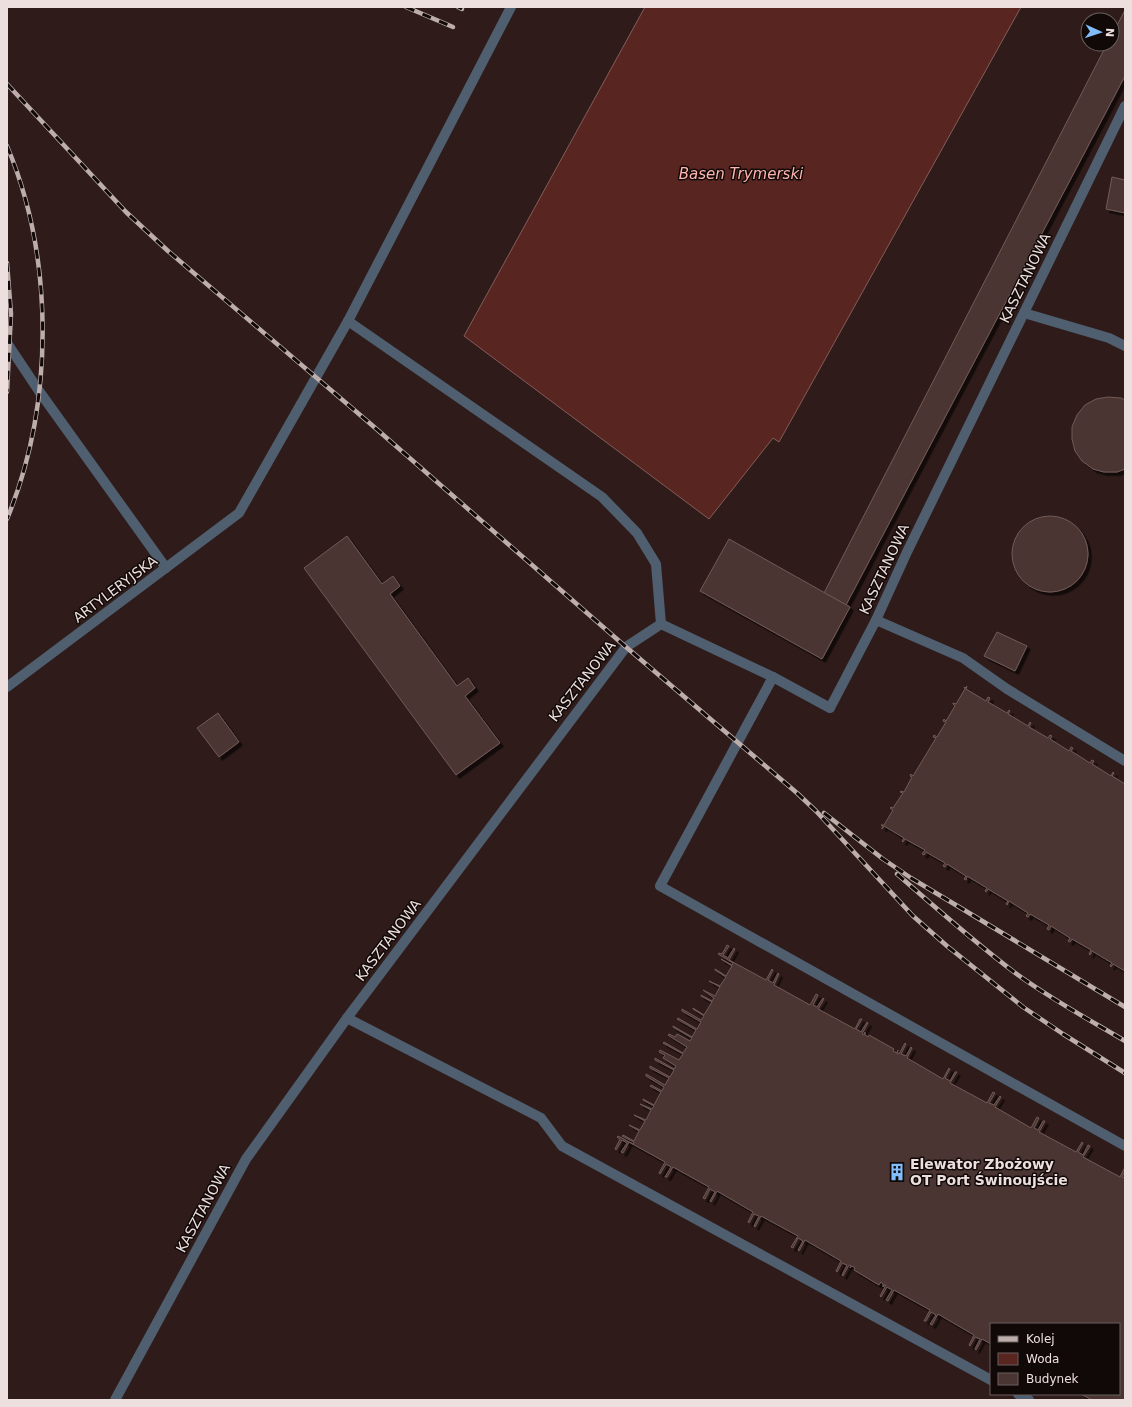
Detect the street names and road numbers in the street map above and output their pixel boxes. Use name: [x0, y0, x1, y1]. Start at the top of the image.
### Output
street label: KASZTANOWA: [996, 230, 1054, 326]
street label: KASZTANOWA: [856, 521, 912, 617]
street label: ARTYLERYJSKA: [70, 552, 160, 626]
street label: KASZTANOWA: [545, 637, 619, 725]
street label: KASZTANOWA: [352, 896, 424, 984]
street label: KASZTANOWA: [173, 1161, 233, 1255]

